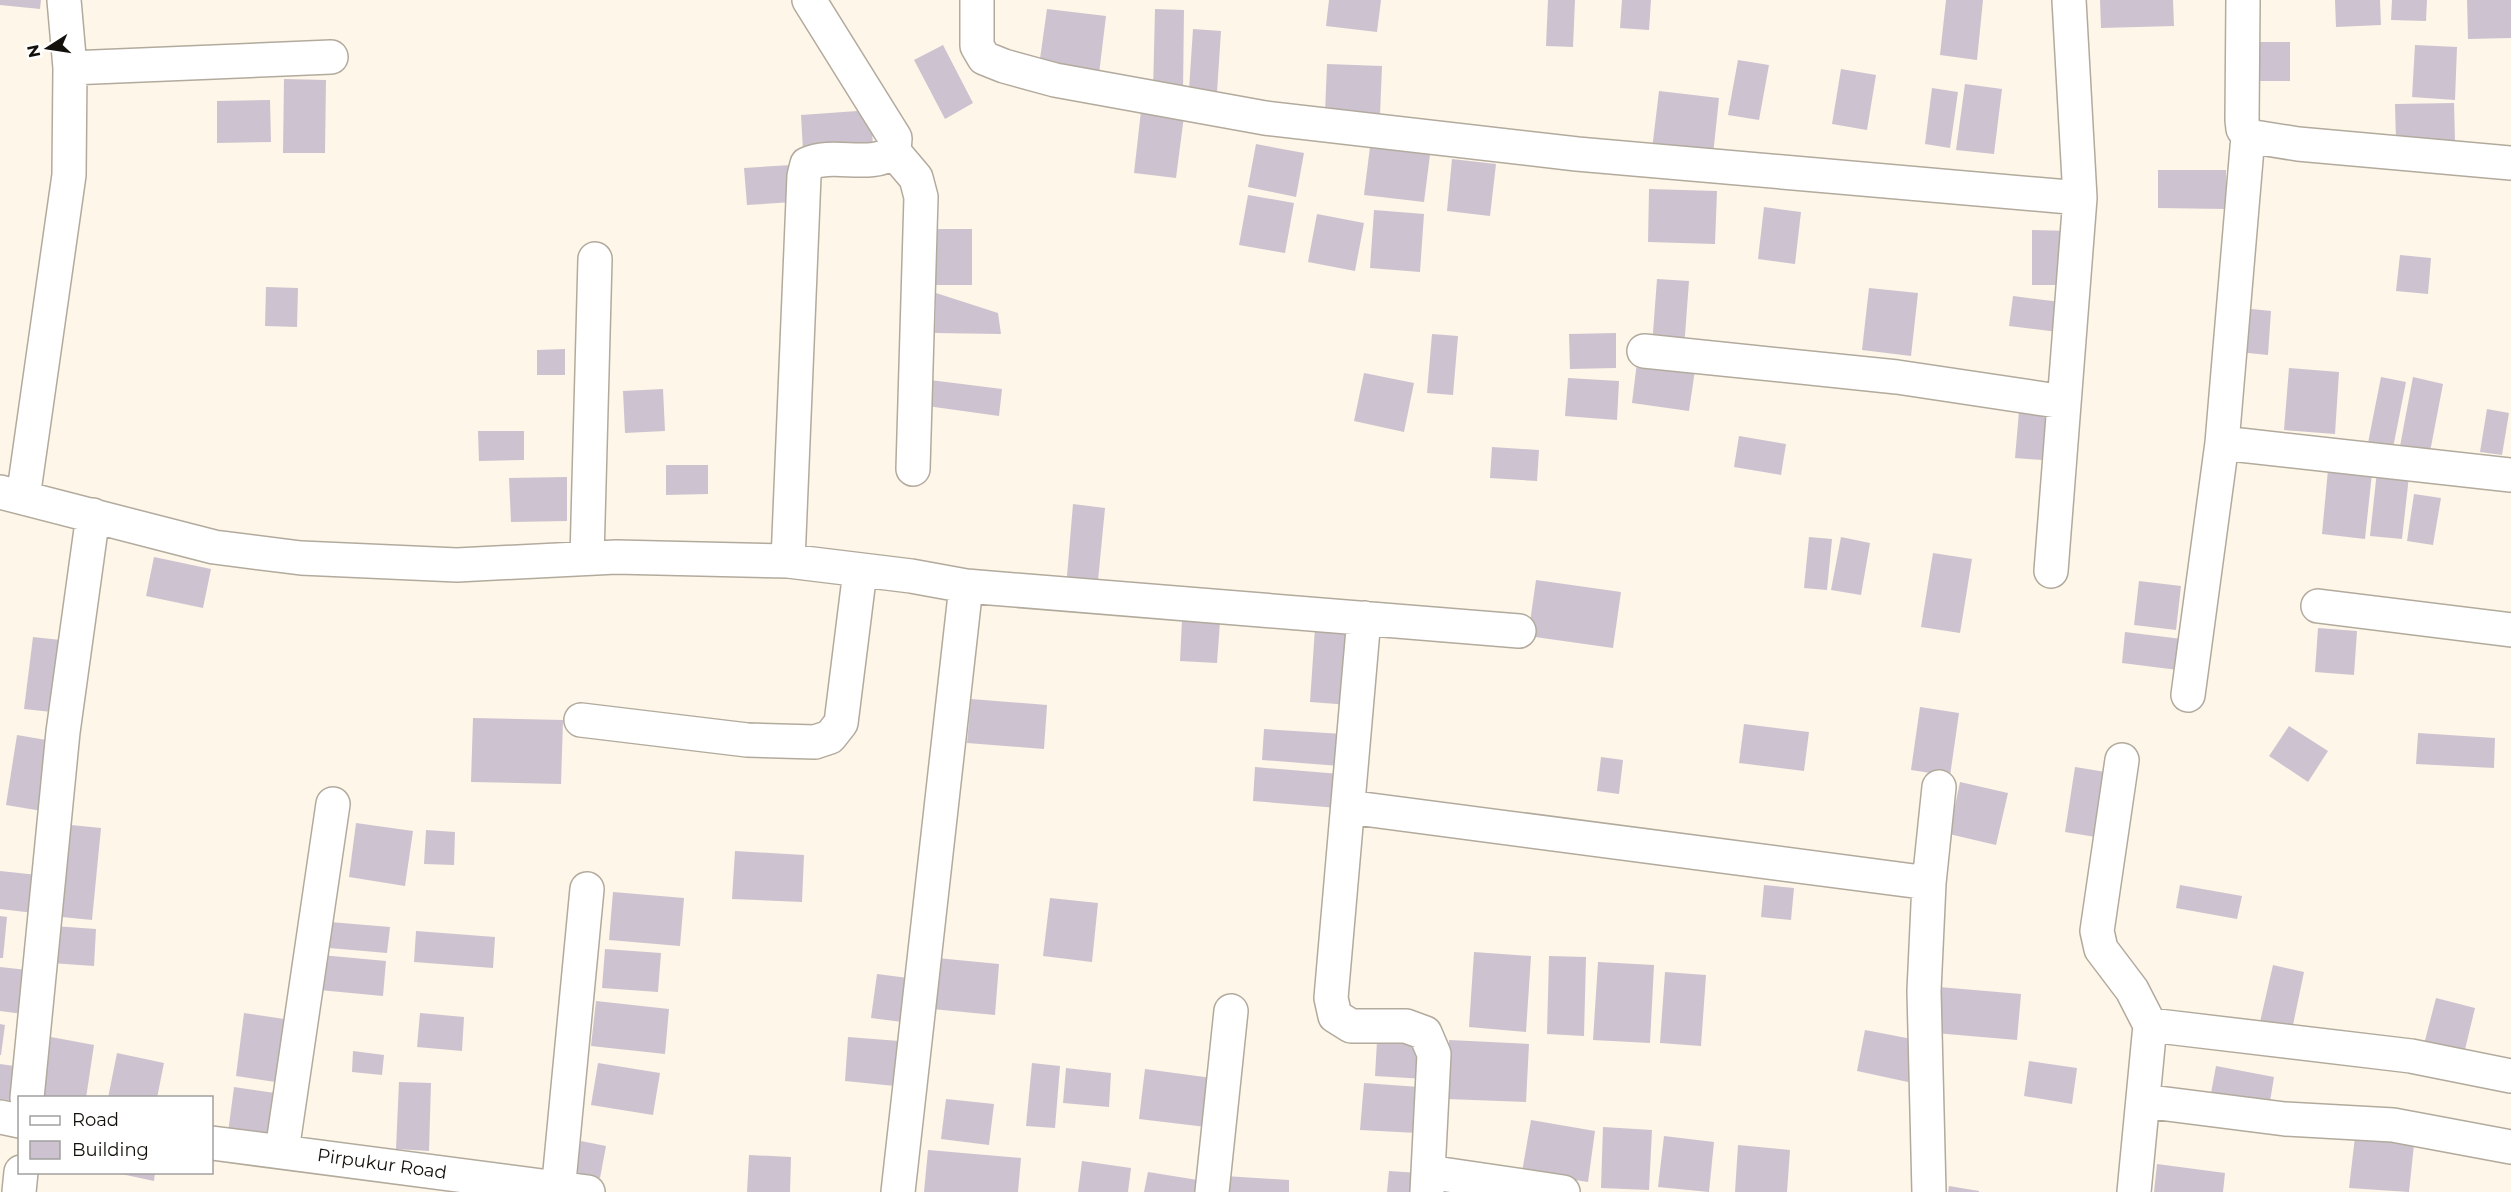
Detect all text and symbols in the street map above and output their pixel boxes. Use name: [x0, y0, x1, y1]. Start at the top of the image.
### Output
north arrow: [18, 18, 78, 78]
text: N: [23, 43, 44, 59]
legend: [18, 1096, 213, 1174]
text: Road: [72, 1109, 119, 1131]
text: Building: [72, 1139, 149, 1161]
street label: Pirpukur Road: [316, 1144, 448, 1184]

